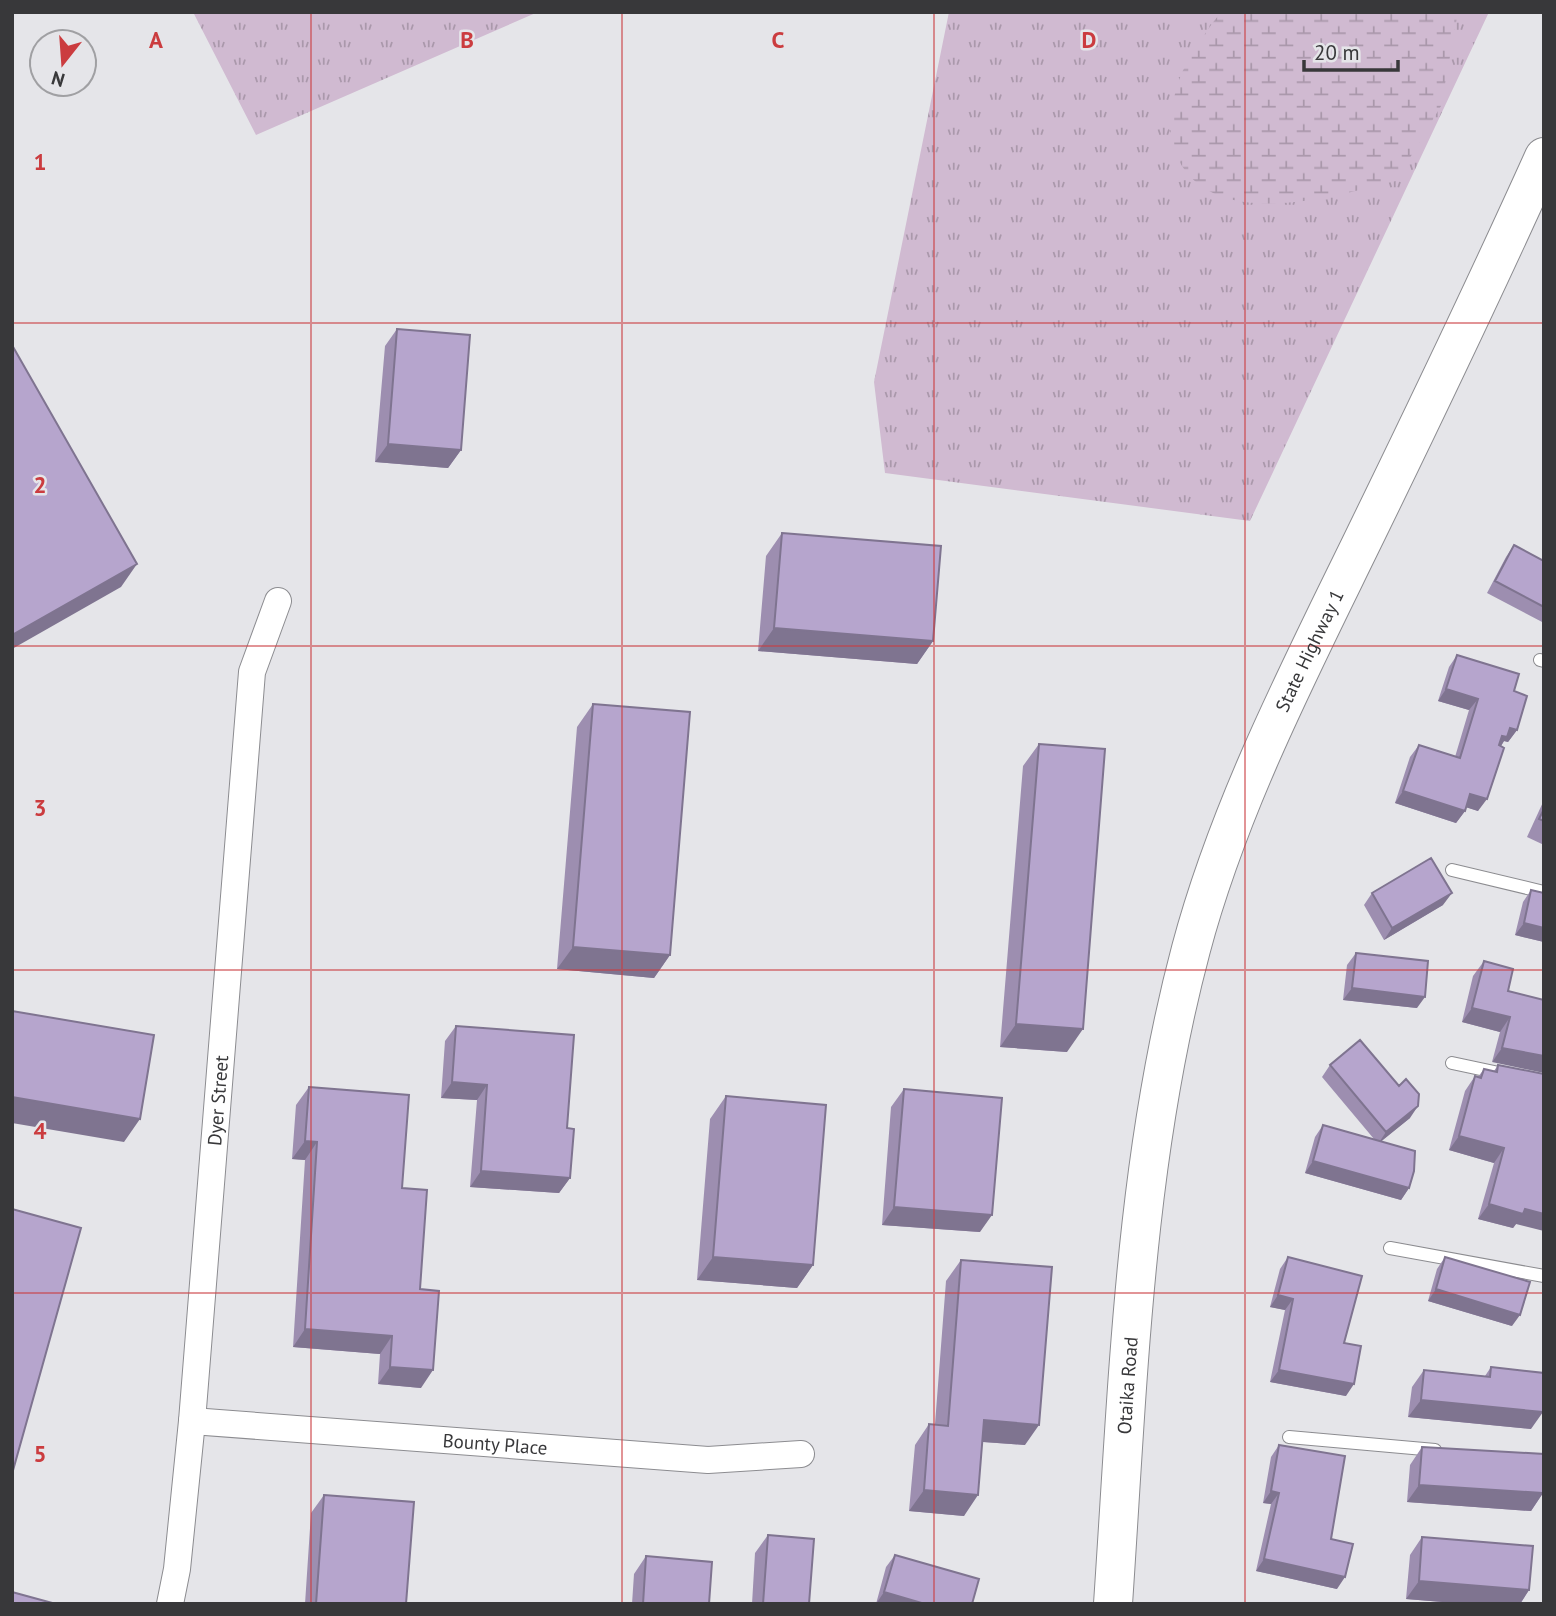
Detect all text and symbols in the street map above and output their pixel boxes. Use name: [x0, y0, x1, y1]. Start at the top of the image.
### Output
text: A: [149, 25, 163, 54]
text: B: [460, 25, 474, 54]
text: C: [772, 25, 785, 54]
text: D: [1082, 25, 1096, 54]
north arrow: [28, 28, 98, 98]
scale bar: [1304, 28, 1398, 72]
text: 20 m: [1314, 39, 1360, 66]
text: N: [49, 66, 68, 93]
text: 1: [33, 147, 47, 176]
text: 2: [33, 470, 47, 499]
street label: State Highway 1: [1270, 586, 1349, 716]
text: 3: [33, 793, 47, 822]
street label: Dyer Street: [202, 1054, 233, 1147]
text: 4: [33, 1116, 47, 1145]
street label: Otaika Road: [1112, 1336, 1143, 1435]
street label: Bounty Place: [442, 1428, 548, 1460]
text: 5: [33, 1439, 47, 1468]

